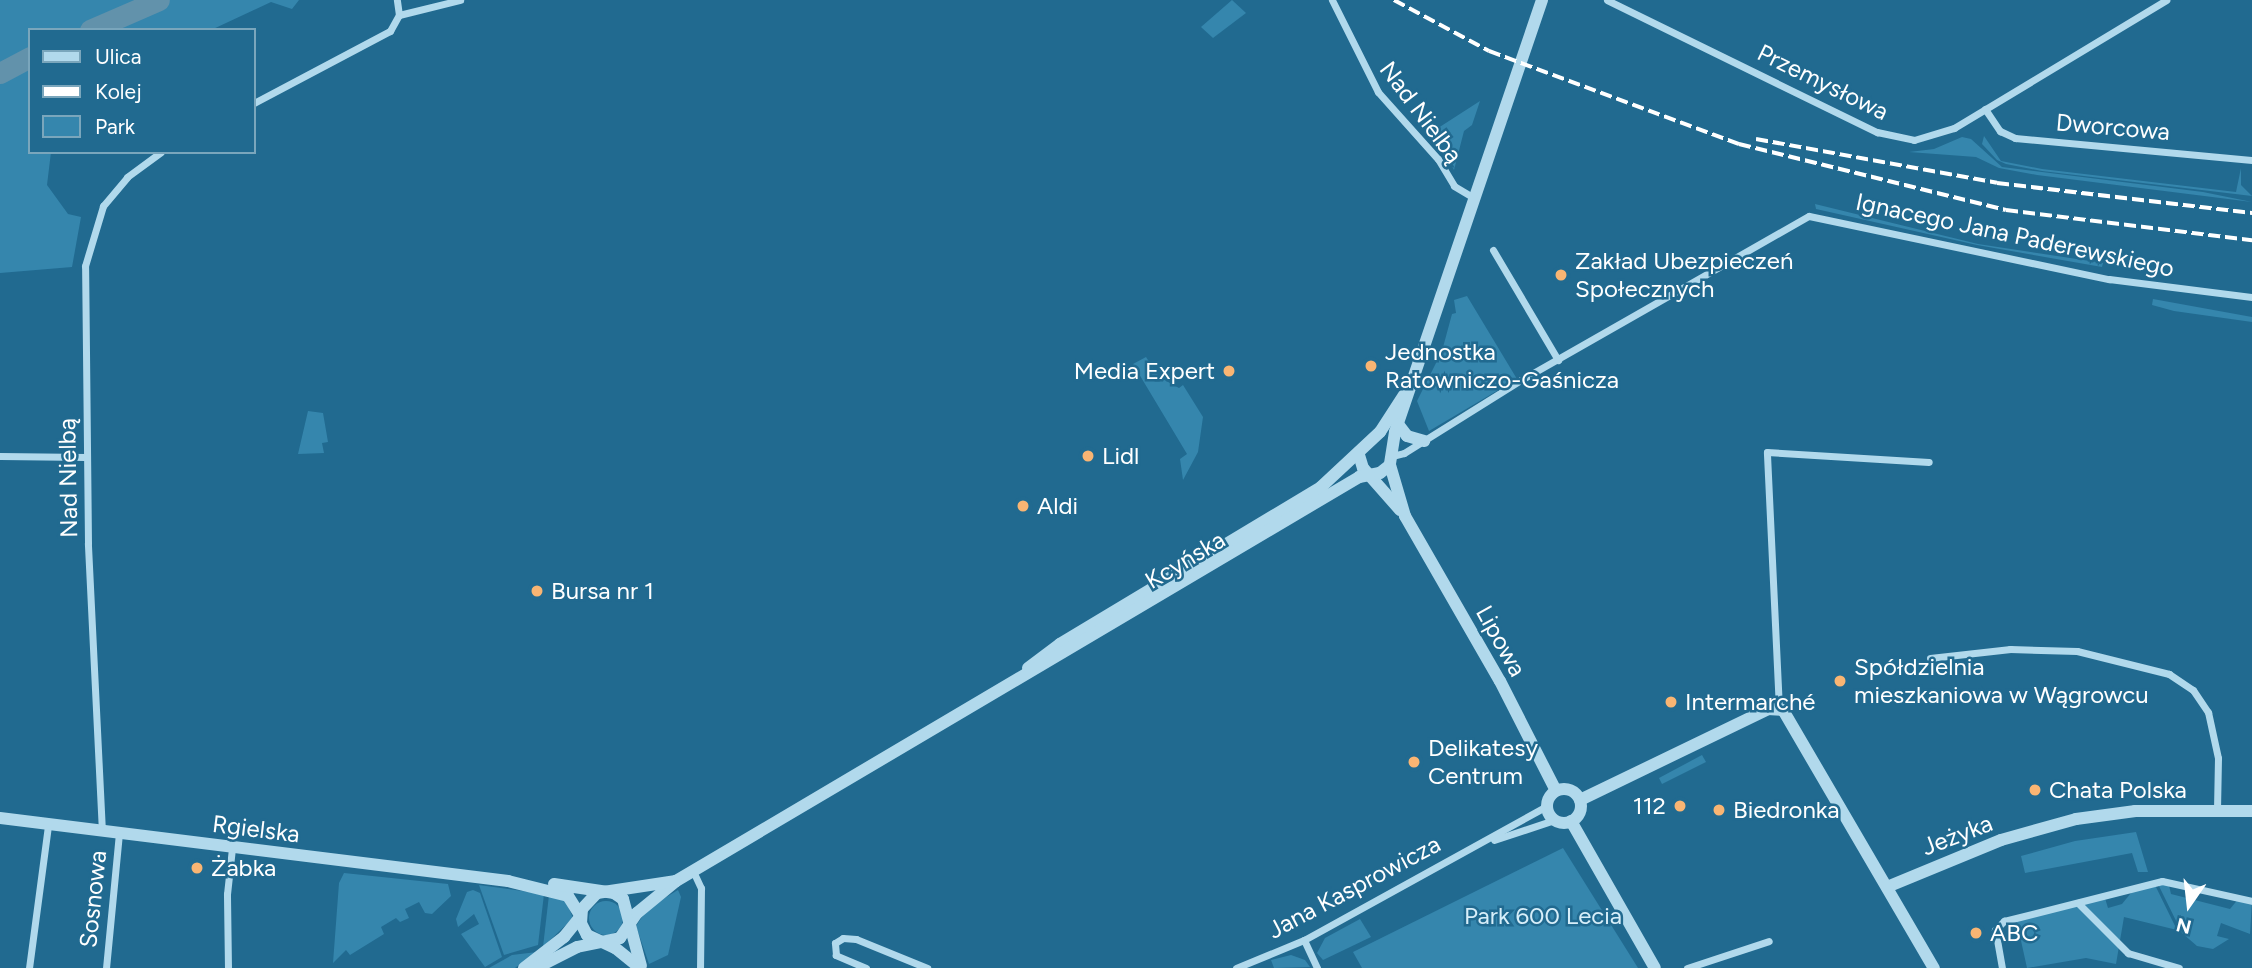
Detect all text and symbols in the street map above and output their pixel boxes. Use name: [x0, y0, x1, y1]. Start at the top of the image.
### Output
legend: [28, 28, 256, 154]
street label: Przemysłowa: [1753, 38, 1893, 126]
text: Ulica: [95, 44, 141, 69]
street label: Nad Nielbą: [1374, 56, 1468, 168]
text: Kolej: [95, 79, 142, 104]
street label: Dworcowa: [2055, 108, 2171, 146]
text: Park: [95, 114, 135, 139]
street label: Ignacego Jana Paderewskiego: [1853, 187, 2177, 283]
place label: Zakład Ubezpieczeń Społecznych: [1575, 247, 1793, 303]
marker: Zakład Ubezpieczeń Społecznych: [1553, 267, 1569, 283]
place label: Jednostka Ratowniczo-Gaśnicza: [1385, 338, 1619, 394]
place label: Media Expert: [1074, 357, 1215, 385]
marker: Jednostka Ratowniczo-Gaśnicza: [1363, 358, 1379, 374]
marker: Media Expert: [1221, 363, 1237, 379]
street label: Nad Nielbą: [53, 418, 83, 538]
place label: Lidl: [1102, 442, 1139, 470]
marker: Lidl: [1080, 448, 1096, 464]
place label: Aldi: [1037, 492, 1078, 520]
marker: Aldi: [1015, 498, 1031, 514]
street label: Kcyńska: [1140, 525, 1230, 595]
place label: Bursa nr 1: [551, 577, 654, 605]
marker: Bursa nr 1: [529, 583, 545, 599]
street label: Lipowa: [1470, 601, 1532, 681]
place label: Spółdzielnia mieszkaniowa w Wągrowcu: [1854, 653, 2149, 709]
marker: Spółdzielnia mieszkaniowa w Wągrowcu: [1832, 673, 1848, 689]
place label: Intermarché: [1685, 688, 1815, 716]
marker: Intermarché: [1663, 694, 1679, 710]
place label: Delikatesy Centrum: [1428, 734, 1538, 790]
marker: Delikatesy Centrum: [1406, 754, 1422, 770]
place label: Chata Polska: [2049, 776, 2187, 804]
marker: Chata Polska: [2027, 782, 2043, 798]
place label: 112: [1633, 792, 1666, 820]
place label: Biedronka: [1733, 796, 1839, 824]
marker: 112: [1672, 798, 1688, 814]
marker: Biedronka: [1711, 802, 1727, 818]
street label: Jeżyka: [1918, 808, 1996, 862]
street label: Rgielska: [211, 809, 301, 849]
street label: Jana Kasprowicza: [1263, 829, 1445, 945]
street label: Sosnowa: [74, 849, 112, 949]
place label: Żabka: [211, 854, 276, 882]
marker: Żabka: [189, 860, 205, 876]
north arrow: [2154, 870, 2224, 940]
park label: Park 600 Lecia: [1464, 902, 1622, 930]
text: N: [2174, 913, 2194, 939]
place label: ABC: [1990, 919, 2038, 947]
marker: ABC: [1968, 925, 1984, 941]

